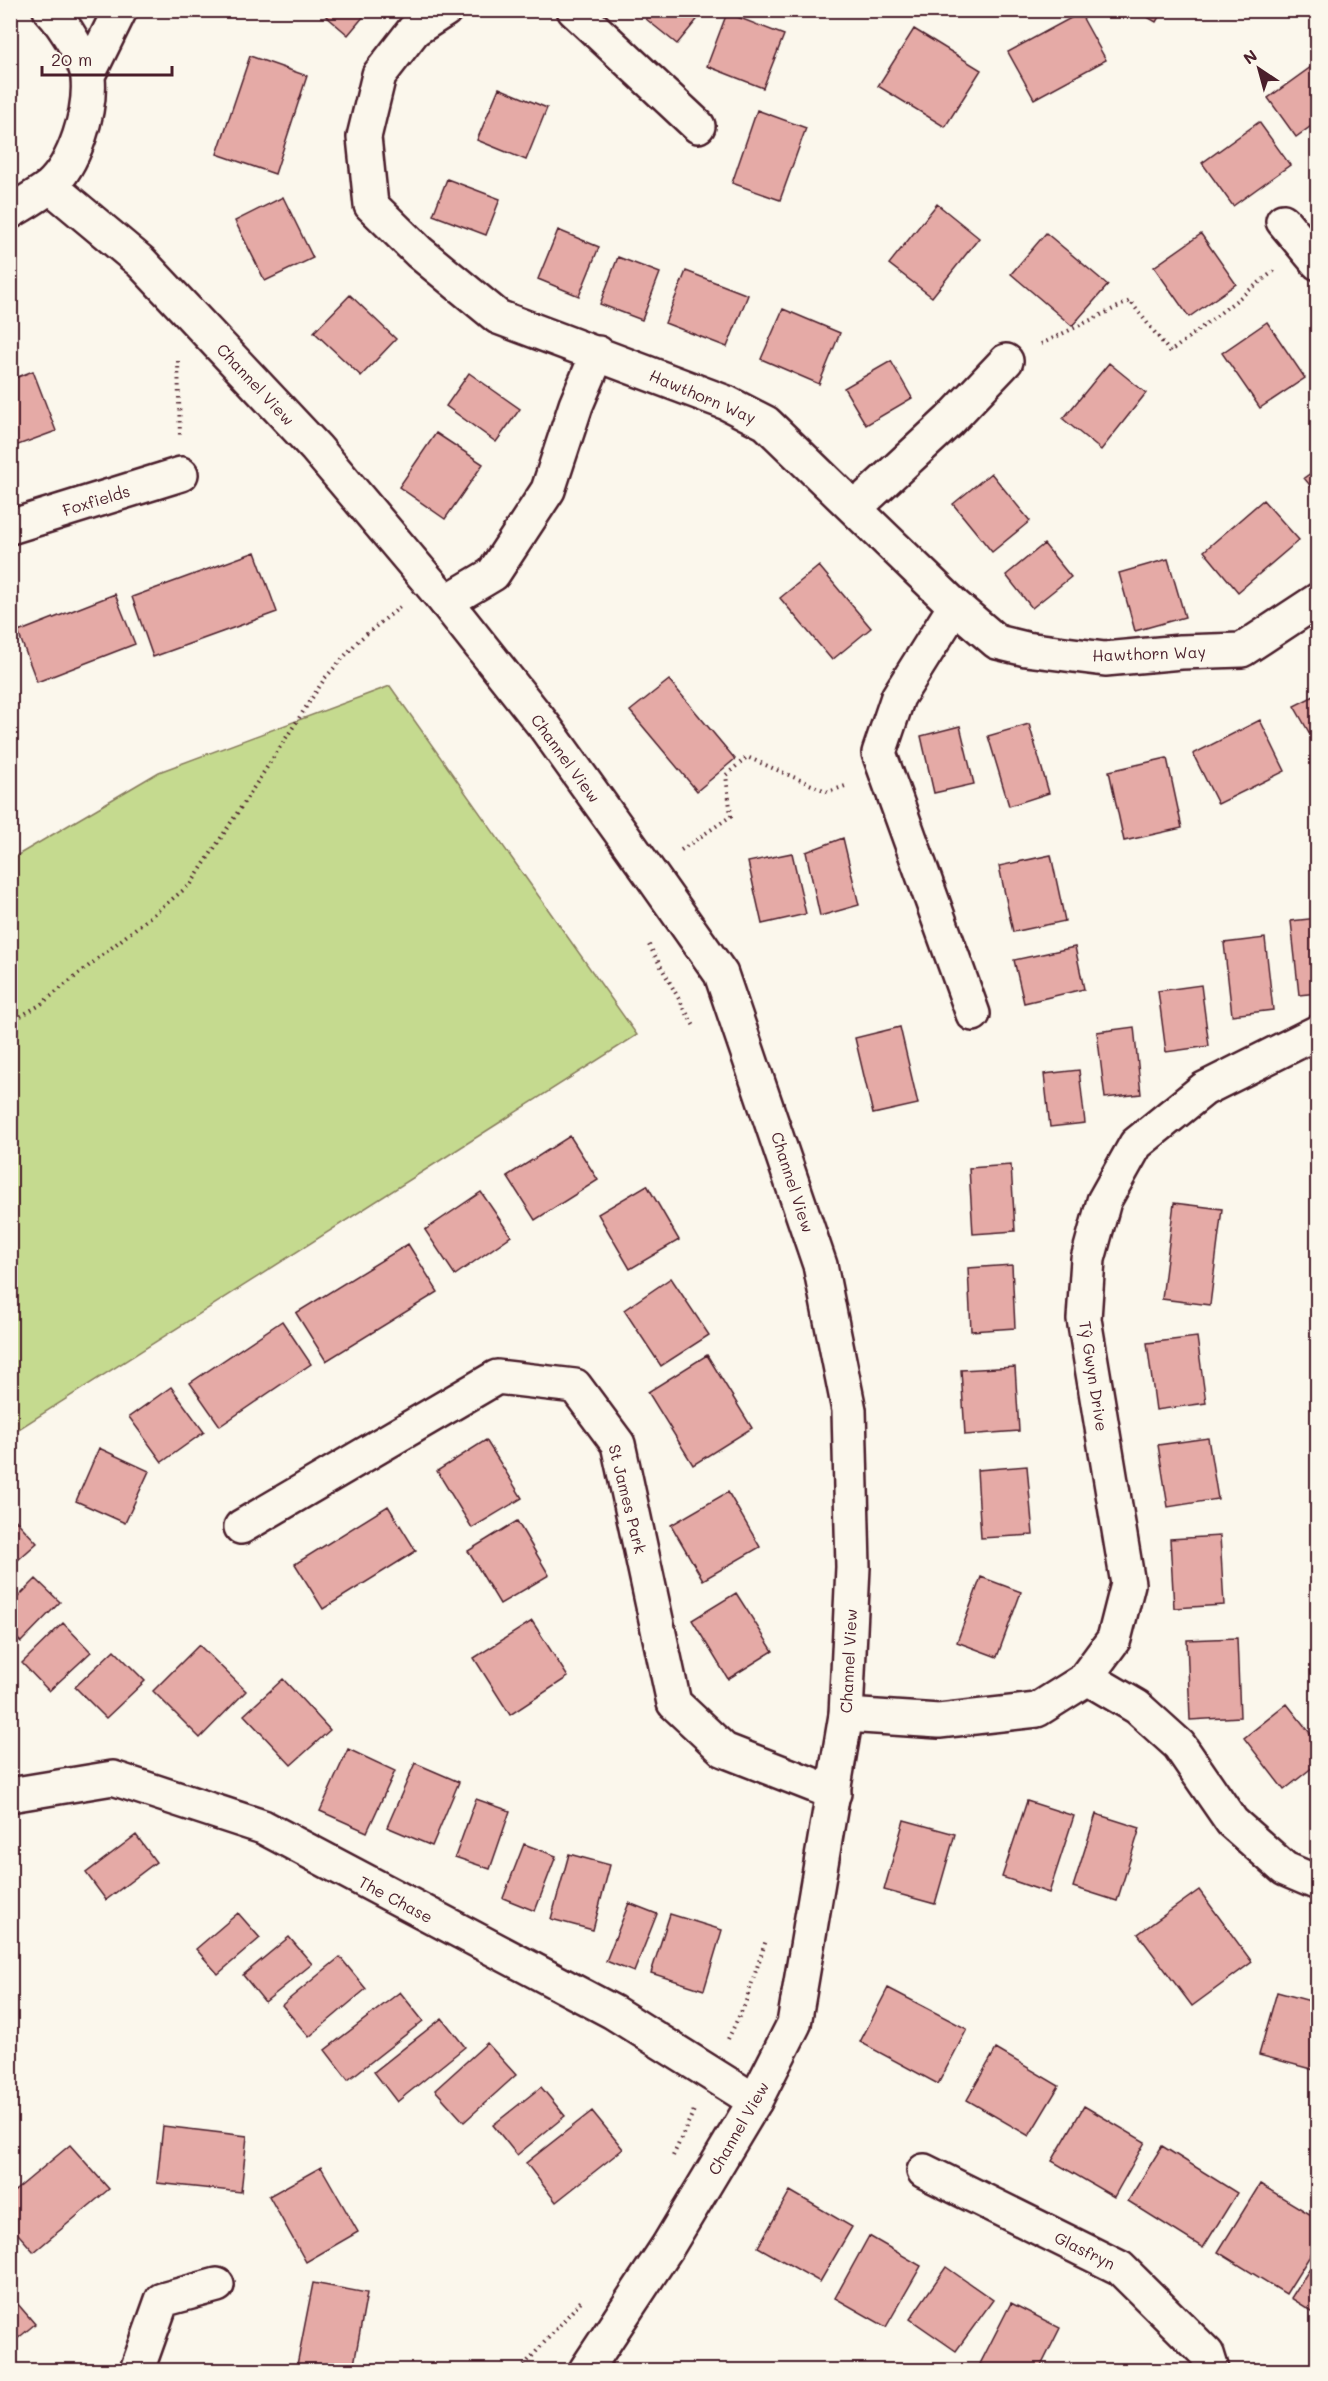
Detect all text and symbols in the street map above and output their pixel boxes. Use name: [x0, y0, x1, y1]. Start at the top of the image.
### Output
scale bar: [42, 39, 172, 77]
north arrow: [1229, 39, 1289, 99]
text: N: [1239, 44, 1261, 69]
text: 20 m: [51, 47, 92, 71]
street label: Channel View: [213, 339, 299, 429]
street label: Hawthorn Way: [647, 364, 759, 428]
street label: Foxfields: [60, 480, 132, 520]
street label: Hawthorn Way: [1092, 641, 1206, 665]
street label: Channel View: [527, 709, 605, 807]
street label: Channel View: [767, 1129, 819, 1235]
street label: Tŷ Gwyn Drive: [1075, 1319, 1113, 1433]
street label: St James Park: [604, 1442, 652, 1556]
street label: Channel View: [835, 1608, 861, 1714]
street label: The Chase: [355, 1871, 437, 1927]
street label: Channel View: [703, 2077, 773, 2179]
street label: Glasfryn: [1051, 2226, 1119, 2274]

